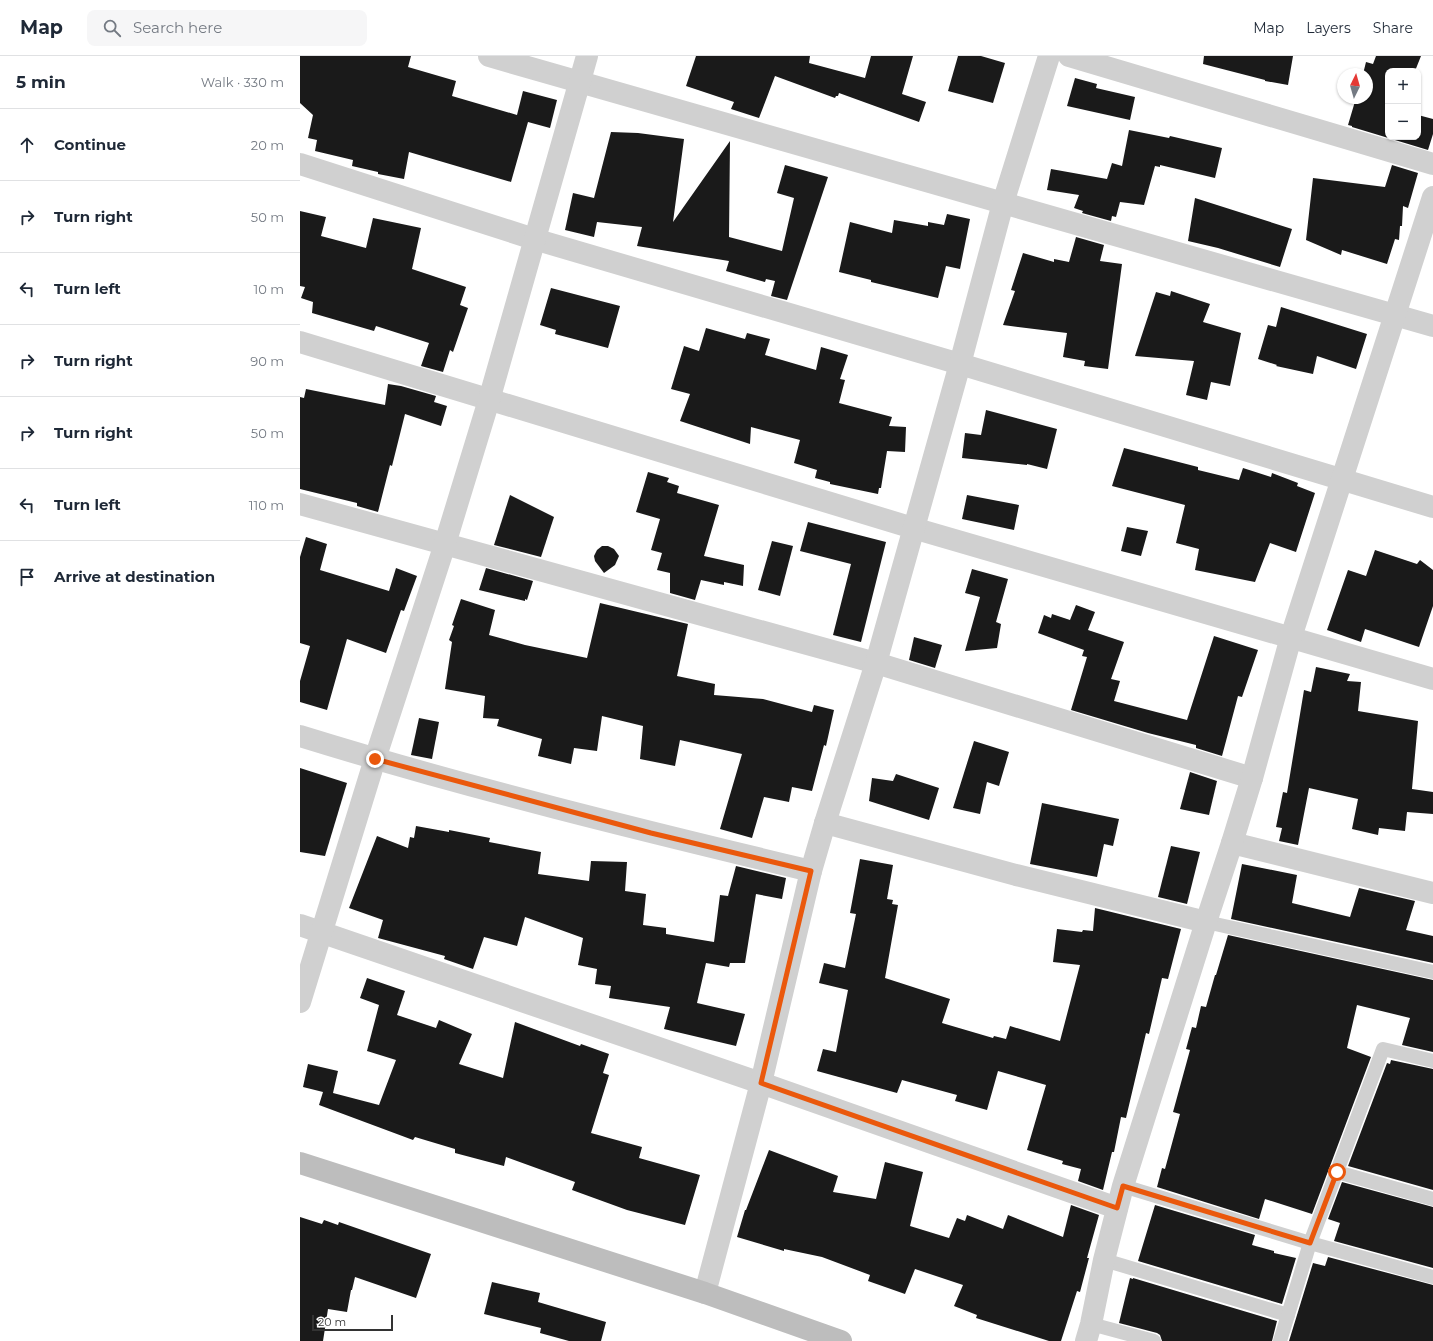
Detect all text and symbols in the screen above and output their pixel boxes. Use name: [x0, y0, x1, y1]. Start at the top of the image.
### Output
search box: [87, 10, 367, 46]
text: Map: [20, 16, 63, 39]
icon: search: [101, 17, 123, 39]
text: Search here: [133, 18, 222, 37]
text: Map: [1253, 19, 1284, 37]
text: Layers: [1306, 19, 1351, 37]
text: Share: [1373, 19, 1413, 37]
north arrow: [1337, 68, 1373, 104]
map controls: [1385, 68, 1421, 140]
button: +: [1385, 68, 1421, 104]
text: 5 min: [16, 72, 66, 92]
text: Walk · 330 m: [201, 74, 284, 90]
button: −: [1385, 104, 1421, 140]
icon: ahead: [16, 134, 38, 156]
text: Continue: [54, 135, 126, 154]
text: 20 m: [251, 137, 284, 153]
icon: right: [16, 206, 38, 228]
text: Turn right: [54, 207, 133, 226]
text: 50 m: [251, 209, 284, 225]
icon: left: [16, 278, 38, 300]
text: Turn left: [54, 279, 121, 298]
text: 10 m: [254, 281, 284, 297]
icon: right: [16, 350, 38, 372]
text: Turn right: [54, 351, 133, 370]
text: 90 m: [250, 353, 284, 369]
icon: right: [16, 422, 38, 444]
text: Turn right: [54, 423, 133, 442]
text: 50 m: [251, 425, 284, 441]
icon: left: [16, 494, 38, 516]
text: Turn left: [54, 495, 121, 514]
text: 110 m: [249, 497, 284, 513]
icon: arrive: [16, 566, 38, 588]
text: Arrive at destination: [54, 567, 215, 586]
route end: [366, 750, 384, 768]
route start: [1328, 1163, 1346, 1181]
scale bar: [312, 1313, 393, 1332]
text: 20 m: [318, 1315, 346, 1329]

